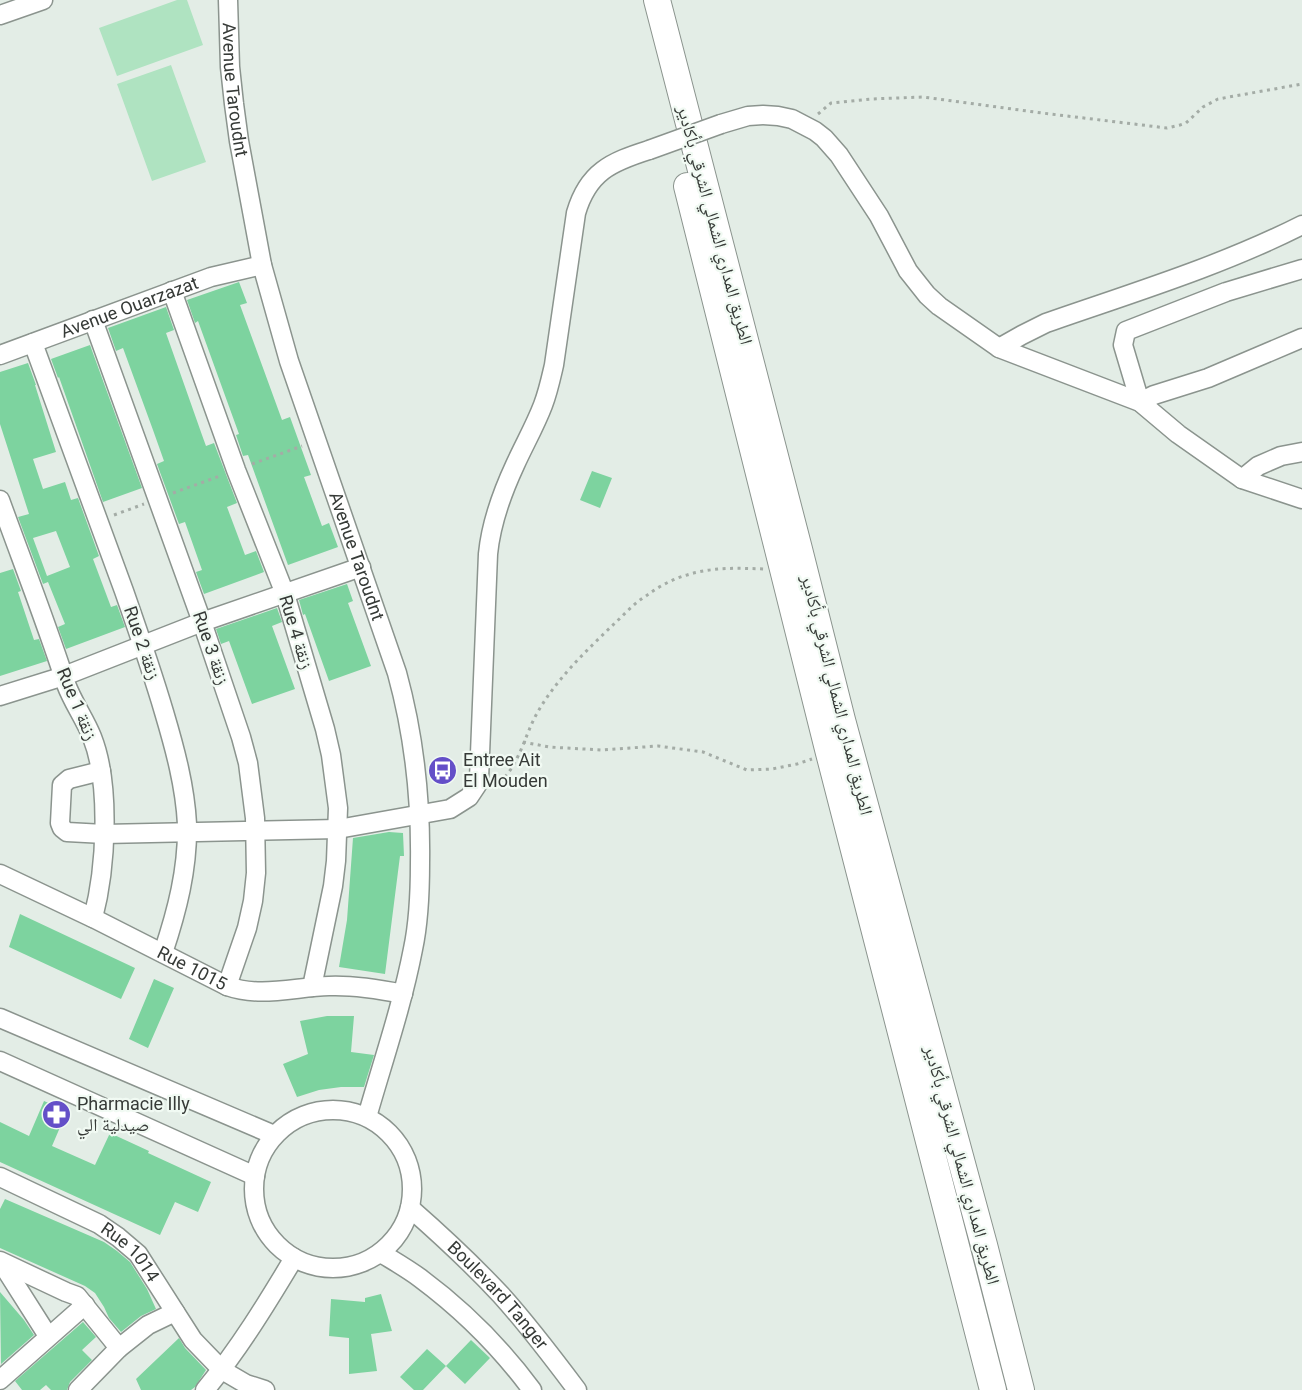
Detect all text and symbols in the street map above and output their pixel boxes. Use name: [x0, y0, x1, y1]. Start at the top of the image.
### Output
street label: Avenue Taroudnt: [219, 22, 253, 158]
street label: الطريق المداري الشمالي الشرقي بأكادير: [669, 102, 758, 348]
street label: Avenue Ouarzazat: [58, 272, 201, 342]
street label: Avenue Taroudnt: [325, 489, 389, 623]
street label: الطريق المداري الشمالي الشرقي بأكادير: [793, 572, 877, 818]
street label: Rue 4 زنقة: [275, 592, 318, 672]
street label: Rue 2 زنقة: [120, 603, 165, 683]
street label: Rue 3 زنقة: [189, 608, 234, 688]
street label: Rue 1 زنقة: [53, 664, 102, 743]
place label: Entree Ait El Mouden: [463, 749, 548, 791]
bus stop icon: Entree Ait El Mouden: [426, 754, 458, 786]
street label: Rue 1015: [154, 941, 231, 994]
street label: الطريق المداري الشمالي الشرقي بأكادير: [916, 1042, 1005, 1288]
place label: Pharmacie Illy صيدلية الي: [77, 1093, 190, 1140]
pharmacy icon: Pharmacie Illy صيدلية الي: [40, 1098, 72, 1130]
street label: Rue 1014: [97, 1218, 164, 1285]
street label: Boulevard Tanger: [444, 1237, 553, 1353]

